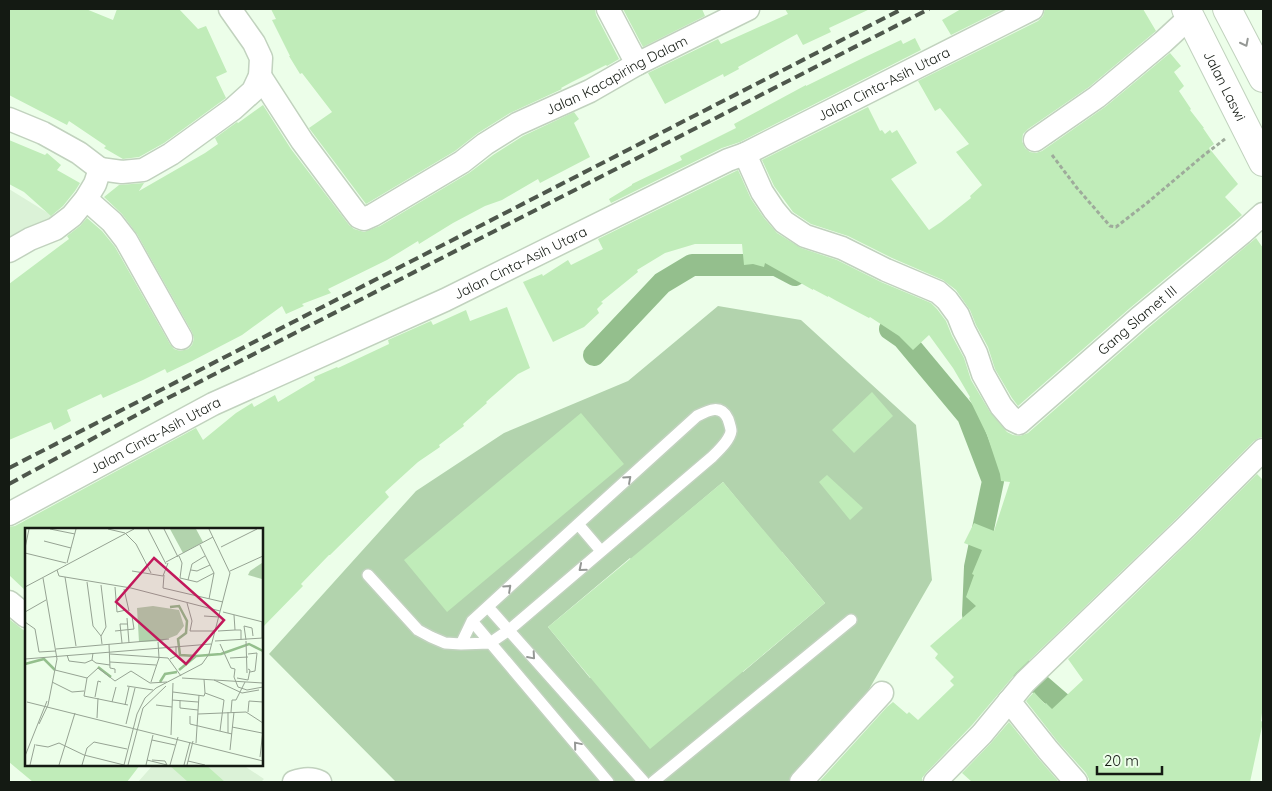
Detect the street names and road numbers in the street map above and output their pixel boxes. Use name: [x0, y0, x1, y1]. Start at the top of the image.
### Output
street label: Jalan Kacapiring Dalam: [543, 31, 691, 119]
street label: Jalan Cinta-Asih Utara: [814, 43, 953, 125]
street label: Jalan Laswi: [1199, 48, 1250, 124]
street label: Jalan Cinta-Asih Utara: [451, 222, 590, 303]
street label: Gang Slamet III: [1094, 282, 1180, 359]
street label: Jalan Cinta-Asih Utara: [86, 393, 223, 478]

